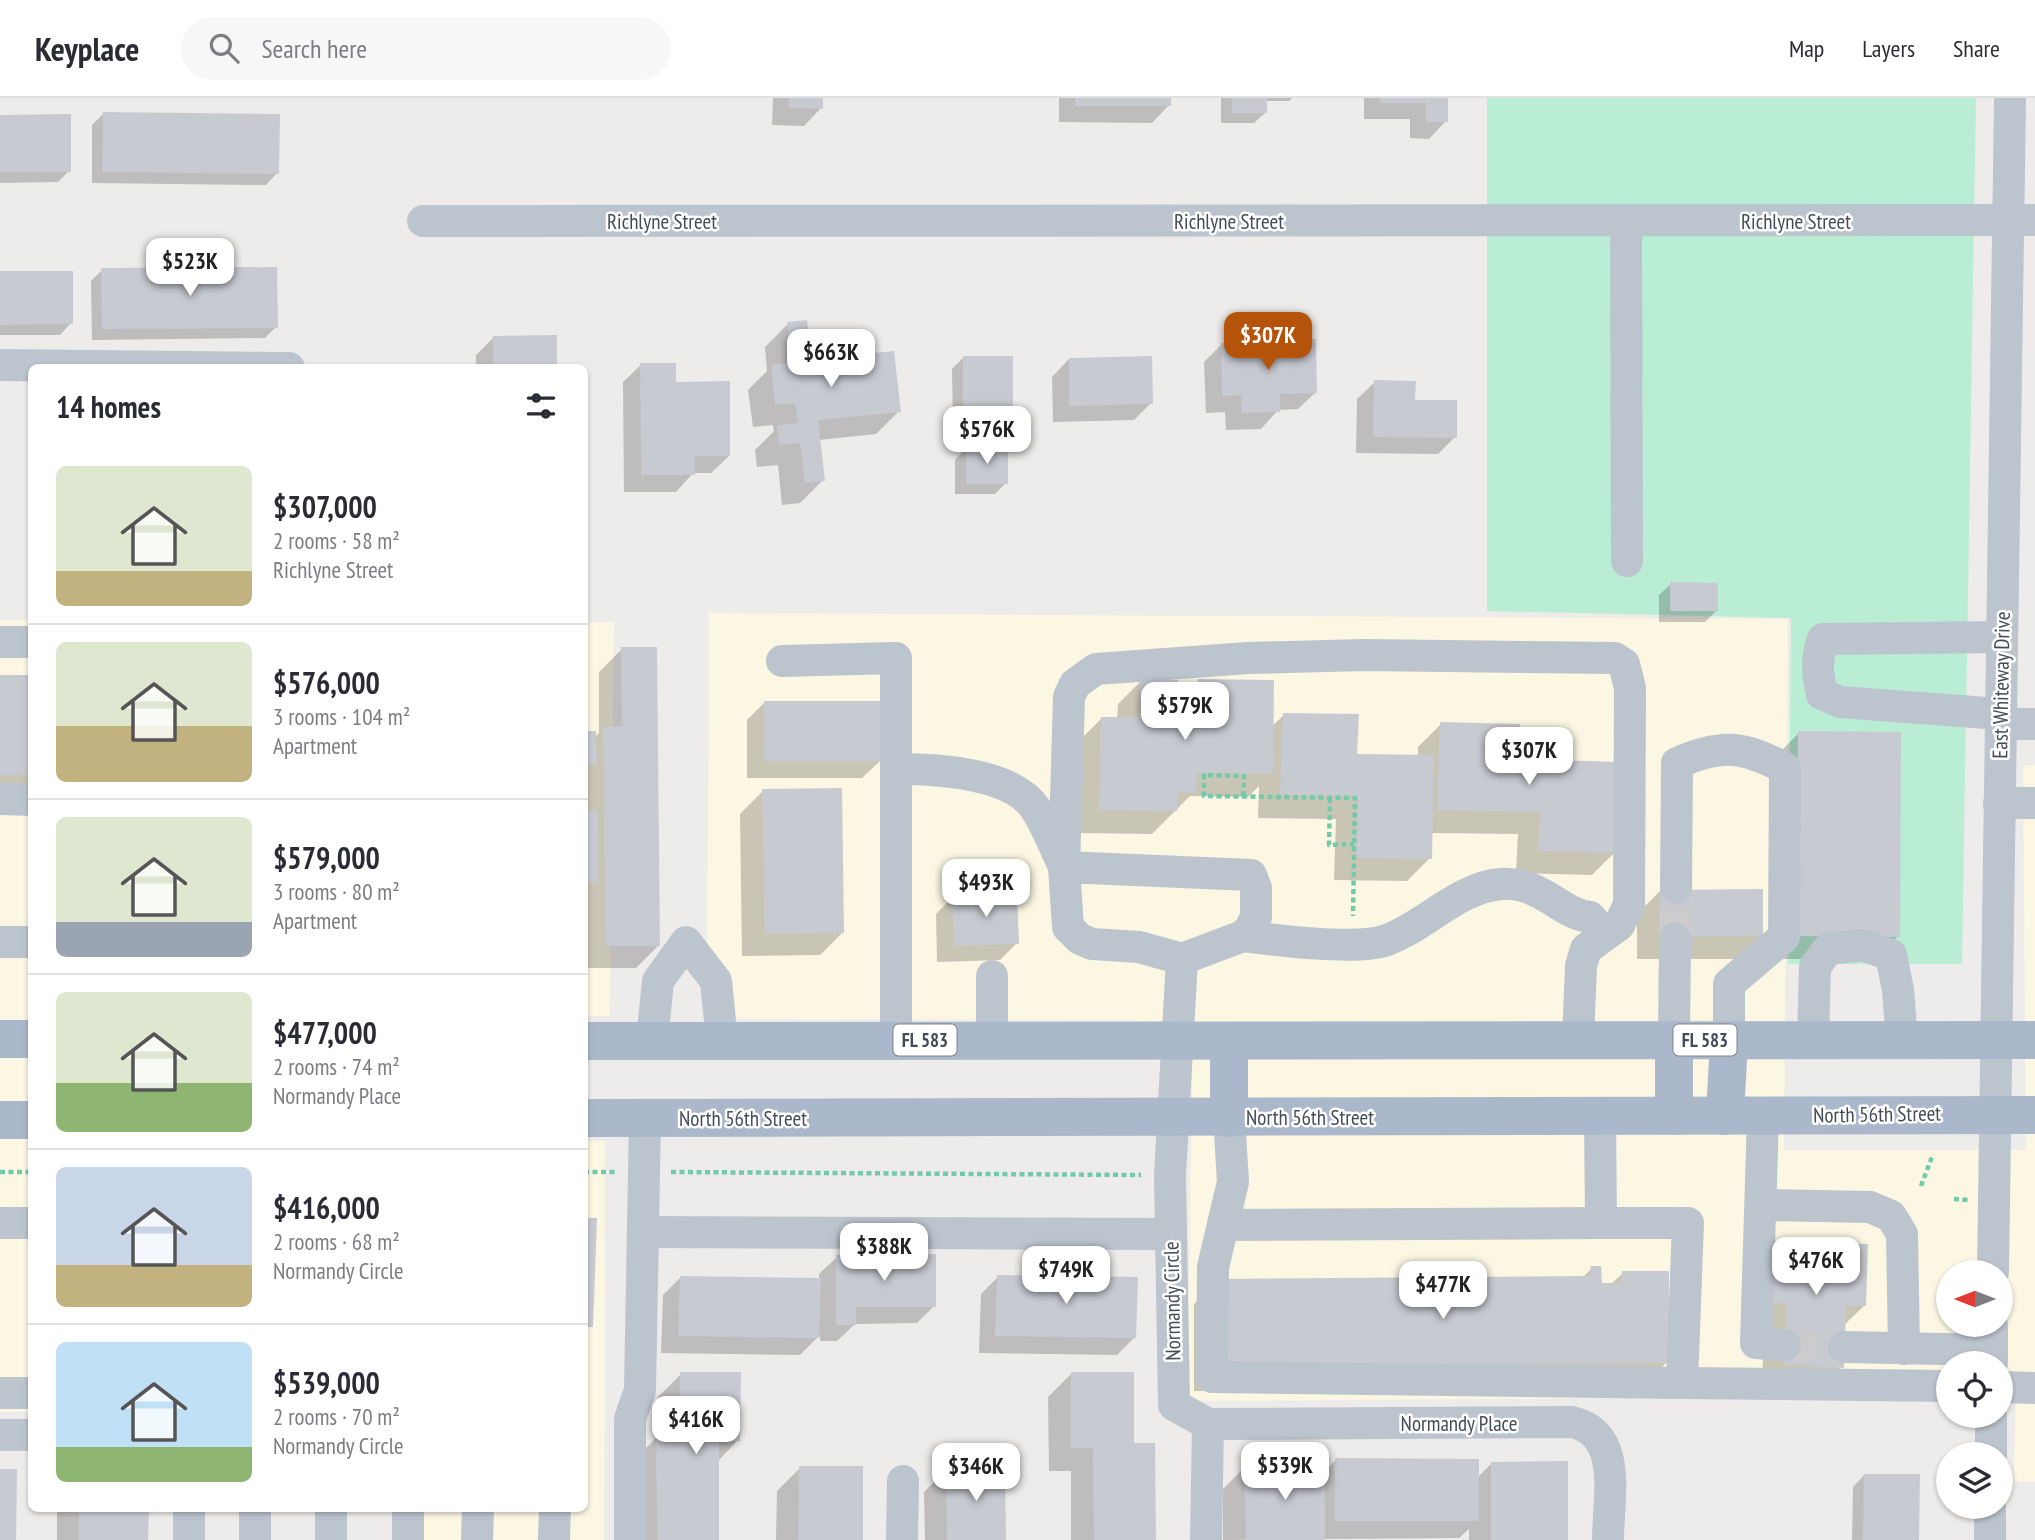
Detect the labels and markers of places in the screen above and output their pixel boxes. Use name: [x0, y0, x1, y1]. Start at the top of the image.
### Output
pin: $523K: [141, 238, 239, 298]
pin: $307K: [1219, 313, 1317, 372]
pin: $663K: [782, 330, 880, 389]
pin: $576K: [938, 406, 1036, 466]
pin: $579K: [1136, 682, 1234, 742]
pin: $307K: [1480, 728, 1578, 787]
pin: $493K: [937, 860, 1035, 919]
pin: $388K: [835, 1224, 933, 1283]
pin: $476K: [1767, 1238, 1865, 1297]
pin: $749K: [1017, 1246, 1115, 1306]
pin: $477K: [1394, 1262, 1492, 1321]
pin: $416K: [647, 1396, 745, 1456]
pin: $539K: [1236, 1442, 1334, 1502]
pin: $346K: [927, 1444, 1025, 1503]

